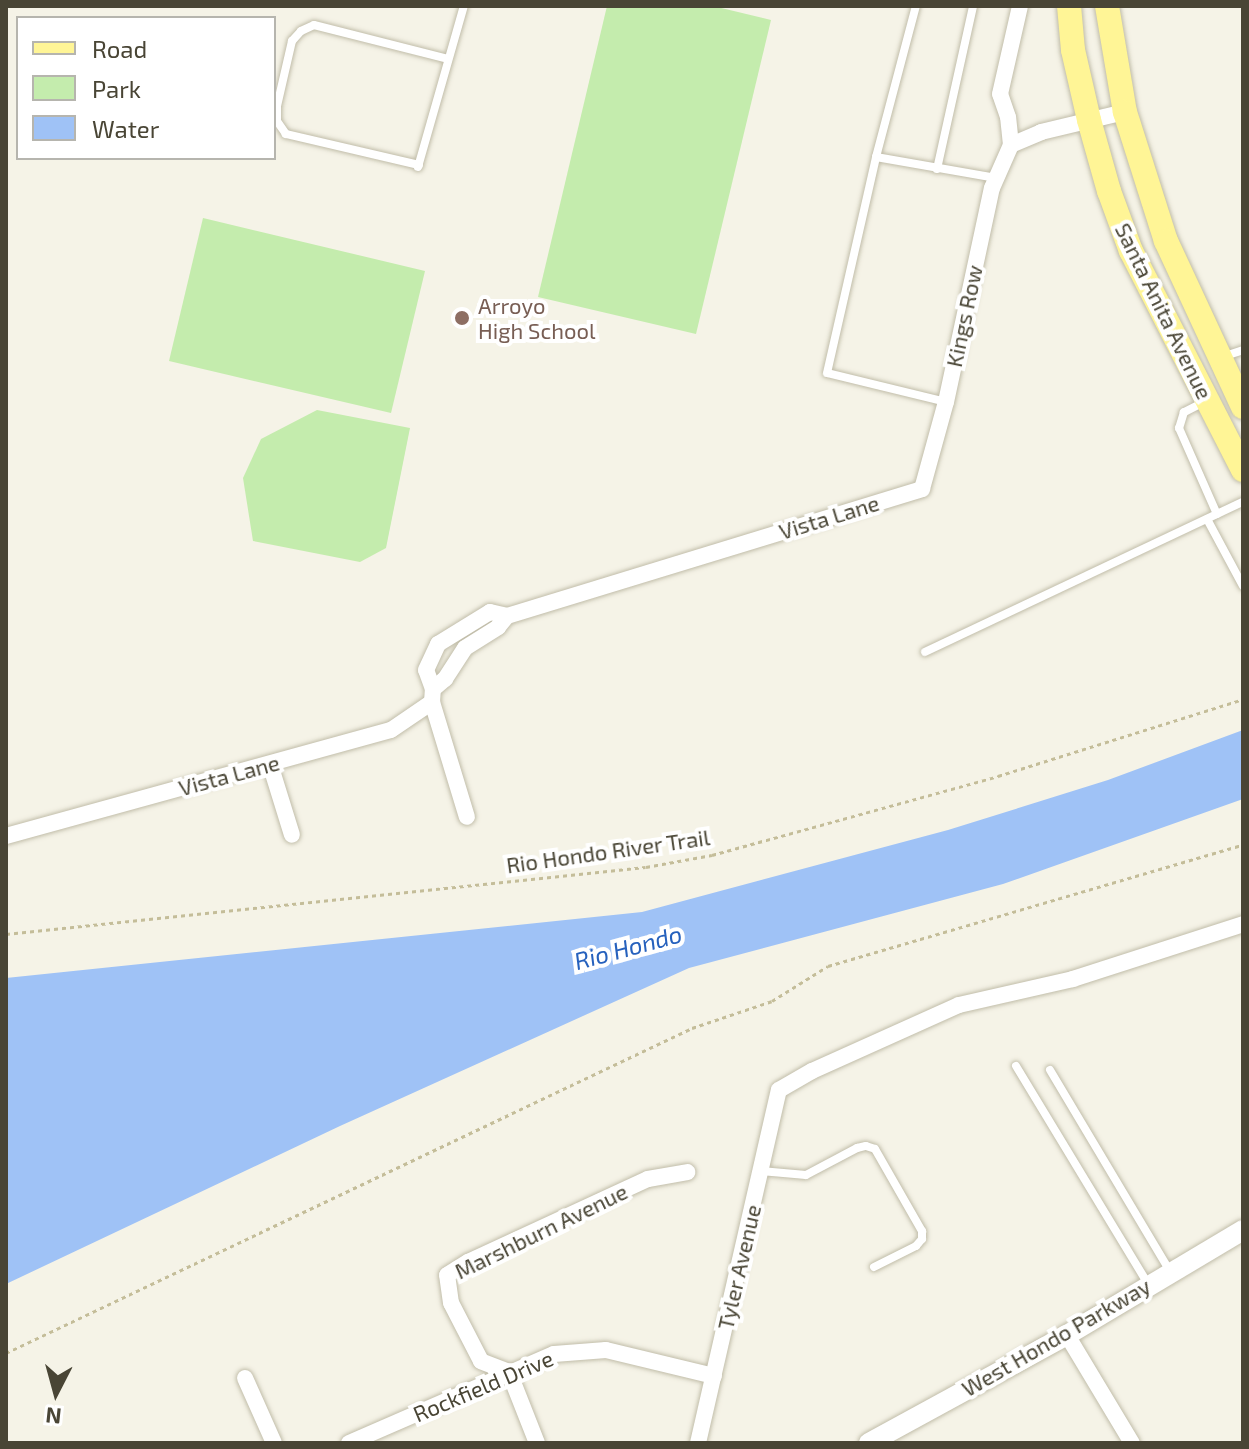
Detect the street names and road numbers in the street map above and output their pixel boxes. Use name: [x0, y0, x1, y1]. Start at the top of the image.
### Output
street label: Santa Anita Avenue: [1110, 218, 1218, 404]
street label: Kings Row: [940, 263, 988, 369]
street label: Vista Lane: [776, 489, 882, 545]
street label: Vista Lane: [176, 749, 282, 801]
street label: Rio Hondo River Trail: [504, 824, 712, 878]
street label: Marshburn Avenue: [450, 1178, 632, 1284]
street label: Tyler Avenue: [712, 1201, 766, 1333]
street label: West Hondo Parkway: [957, 1272, 1155, 1402]
street label: Rockfield Drive: [409, 1345, 557, 1427]

